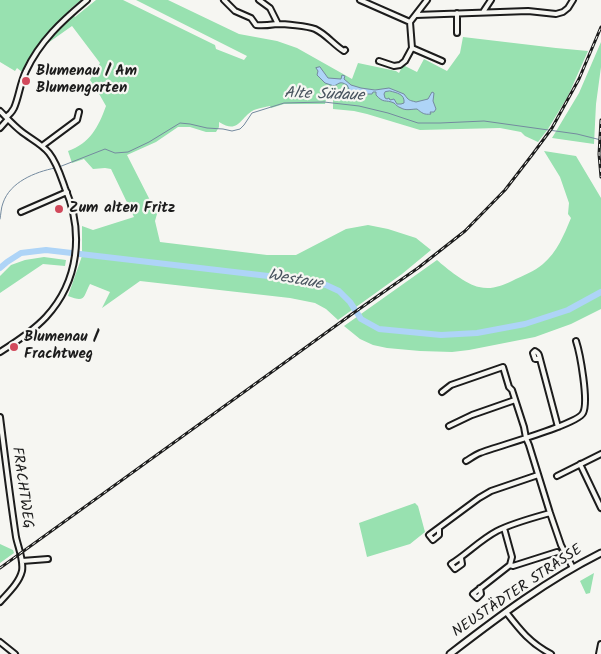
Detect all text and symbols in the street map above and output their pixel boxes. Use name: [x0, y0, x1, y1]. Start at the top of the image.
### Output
place label: Blumenau / Am Blumengarten: [36, 63, 137, 98]
marker: Blumenau / Am Blumengarten: [20, 75, 32, 87]
water label: Alte Südaue: [284, 85, 364, 107]
place label: Zum alten Fritz: [69, 200, 175, 218]
marker: Zum alten Fritz: [53, 203, 65, 215]
water label: Westaue: [266, 267, 324, 295]
place label: Blumenau / Frachtweg: [24, 329, 97, 364]
marker: Blumenau / Frachtweg: [8, 341, 20, 353]
street label: FRACHTWEG: [6, 446, 36, 530]
street label: NEUSTÄDTER STRASSE: [450, 542, 586, 642]

